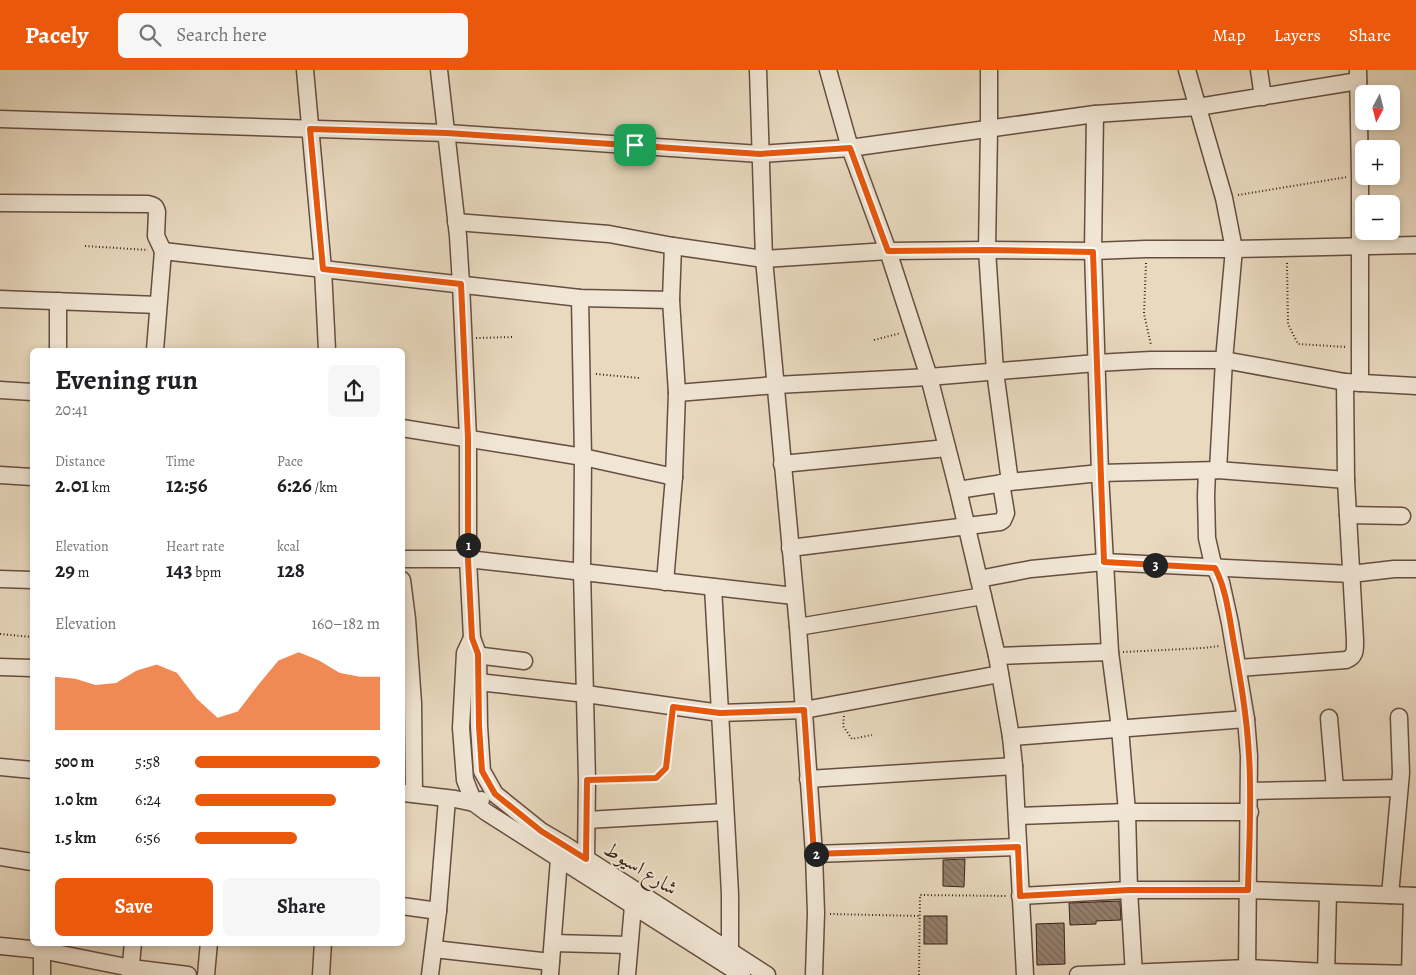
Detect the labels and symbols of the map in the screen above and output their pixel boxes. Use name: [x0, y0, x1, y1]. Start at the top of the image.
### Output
north arrow: [1355, 85, 1400, 130]
pin: [614, 124, 656, 166]
pin: 1: [456, 532, 480, 558]
pin: 3: [1142, 552, 1168, 578]
street label: شارع اسيوط: [597, 835, 683, 905]
pin: 2: [804, 842, 828, 866]

